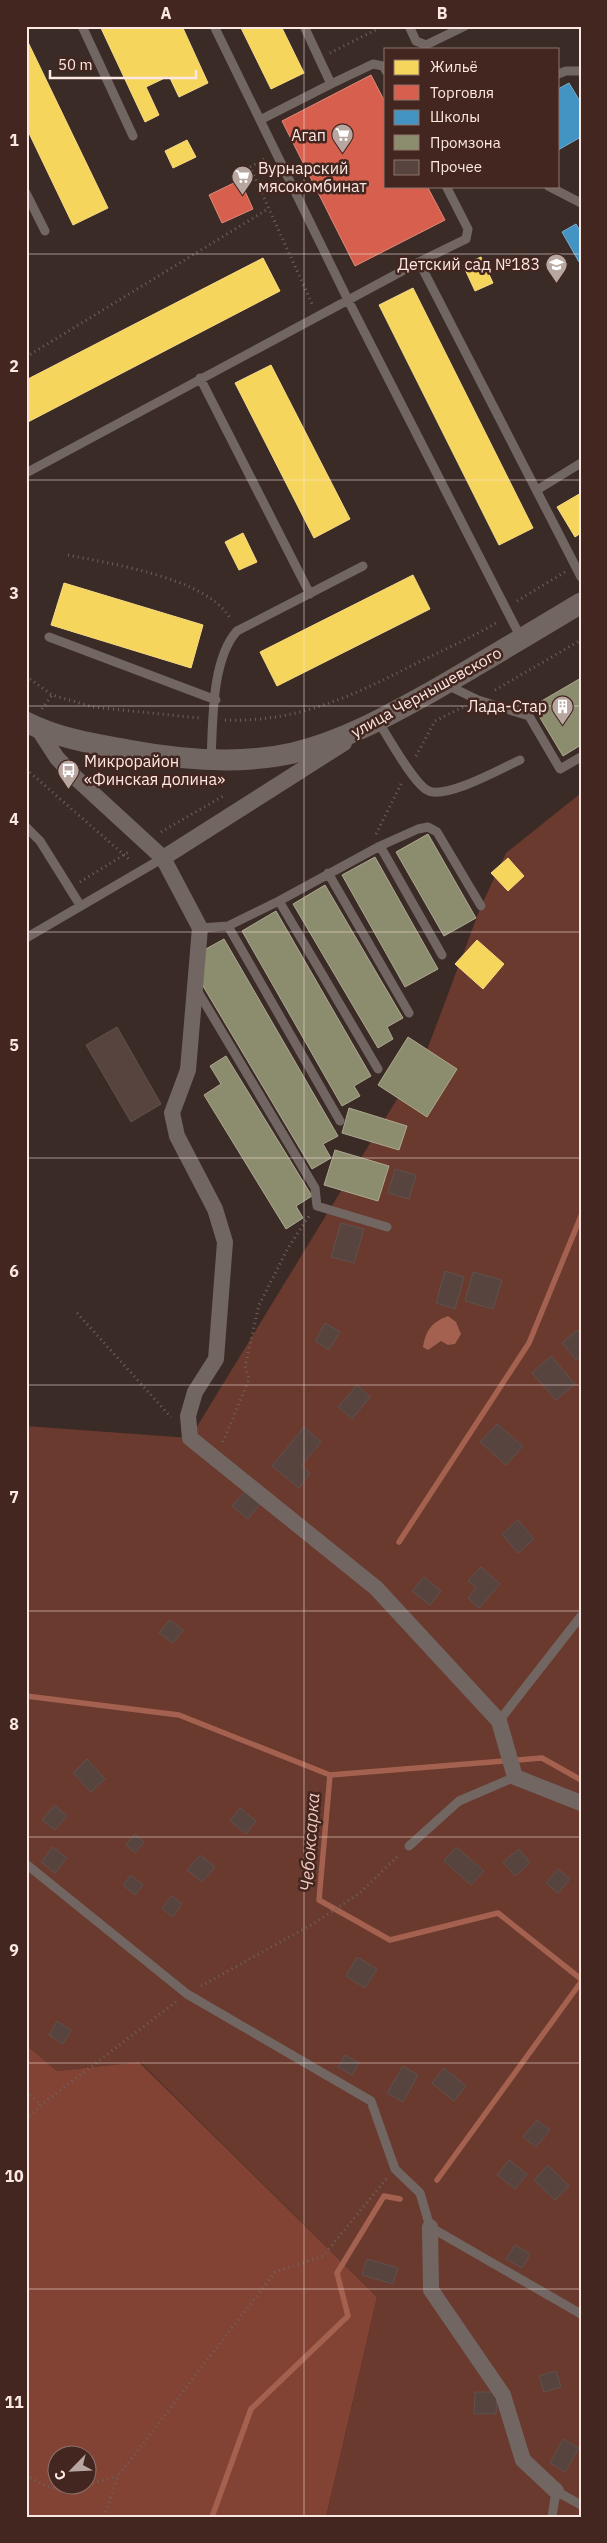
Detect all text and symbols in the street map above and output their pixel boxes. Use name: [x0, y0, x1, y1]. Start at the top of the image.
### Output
text: A: [161, 3, 172, 23]
text: B: [437, 3, 448, 23]
scale bar: [50, 48, 196, 80]
legend: [384, 48, 560, 188]
text: 50 m: [58, 55, 93, 74]
text: Жильё: [430, 57, 478, 76]
text: Торговля: [430, 83, 494, 102]
text: Школы: [430, 107, 480, 126]
supermarket icon: Агап: [330, 123, 354, 154]
place label: Агап: [291, 125, 326, 145]
text: 1: [9, 130, 19, 150]
text: Промзона: [430, 133, 501, 152]
text: Прочее: [430, 157, 482, 176]
place label: Вурнарский мясокомбинат: [258, 158, 367, 196]
supermarket icon: Вурнарский мясокомбинат: [230, 165, 254, 196]
school or university icon: Детский сад №183: [544, 252, 568, 283]
place label: Детский сад №183: [398, 254, 540, 274]
text: 2: [9, 356, 19, 376]
text: 3: [9, 583, 19, 603]
street label: улица Чернышевского: [347, 642, 505, 742]
building icon: Лада-Стар: [551, 694, 575, 725]
place label: Лада-Стар: [467, 696, 547, 716]
place label: Микрорайон «Финская долина»: [84, 751, 225, 789]
bus stop icon: Микрорайон «Финская долина»: [56, 758, 80, 789]
text: 4: [9, 809, 19, 829]
text: 5: [9, 1035, 19, 1055]
text: 6: [9, 1261, 19, 1281]
text: 7: [9, 1487, 19, 1507]
text: 8: [9, 1714, 19, 1734]
water label: Чебоксарка: [295, 1792, 324, 1892]
text: 9: [9, 1940, 19, 1960]
text: 10: [4, 2166, 24, 2186]
text: 11: [4, 2392, 24, 2412]
north arrow: [48, 2446, 98, 2496]
text: С: [50, 2467, 70, 2483]

